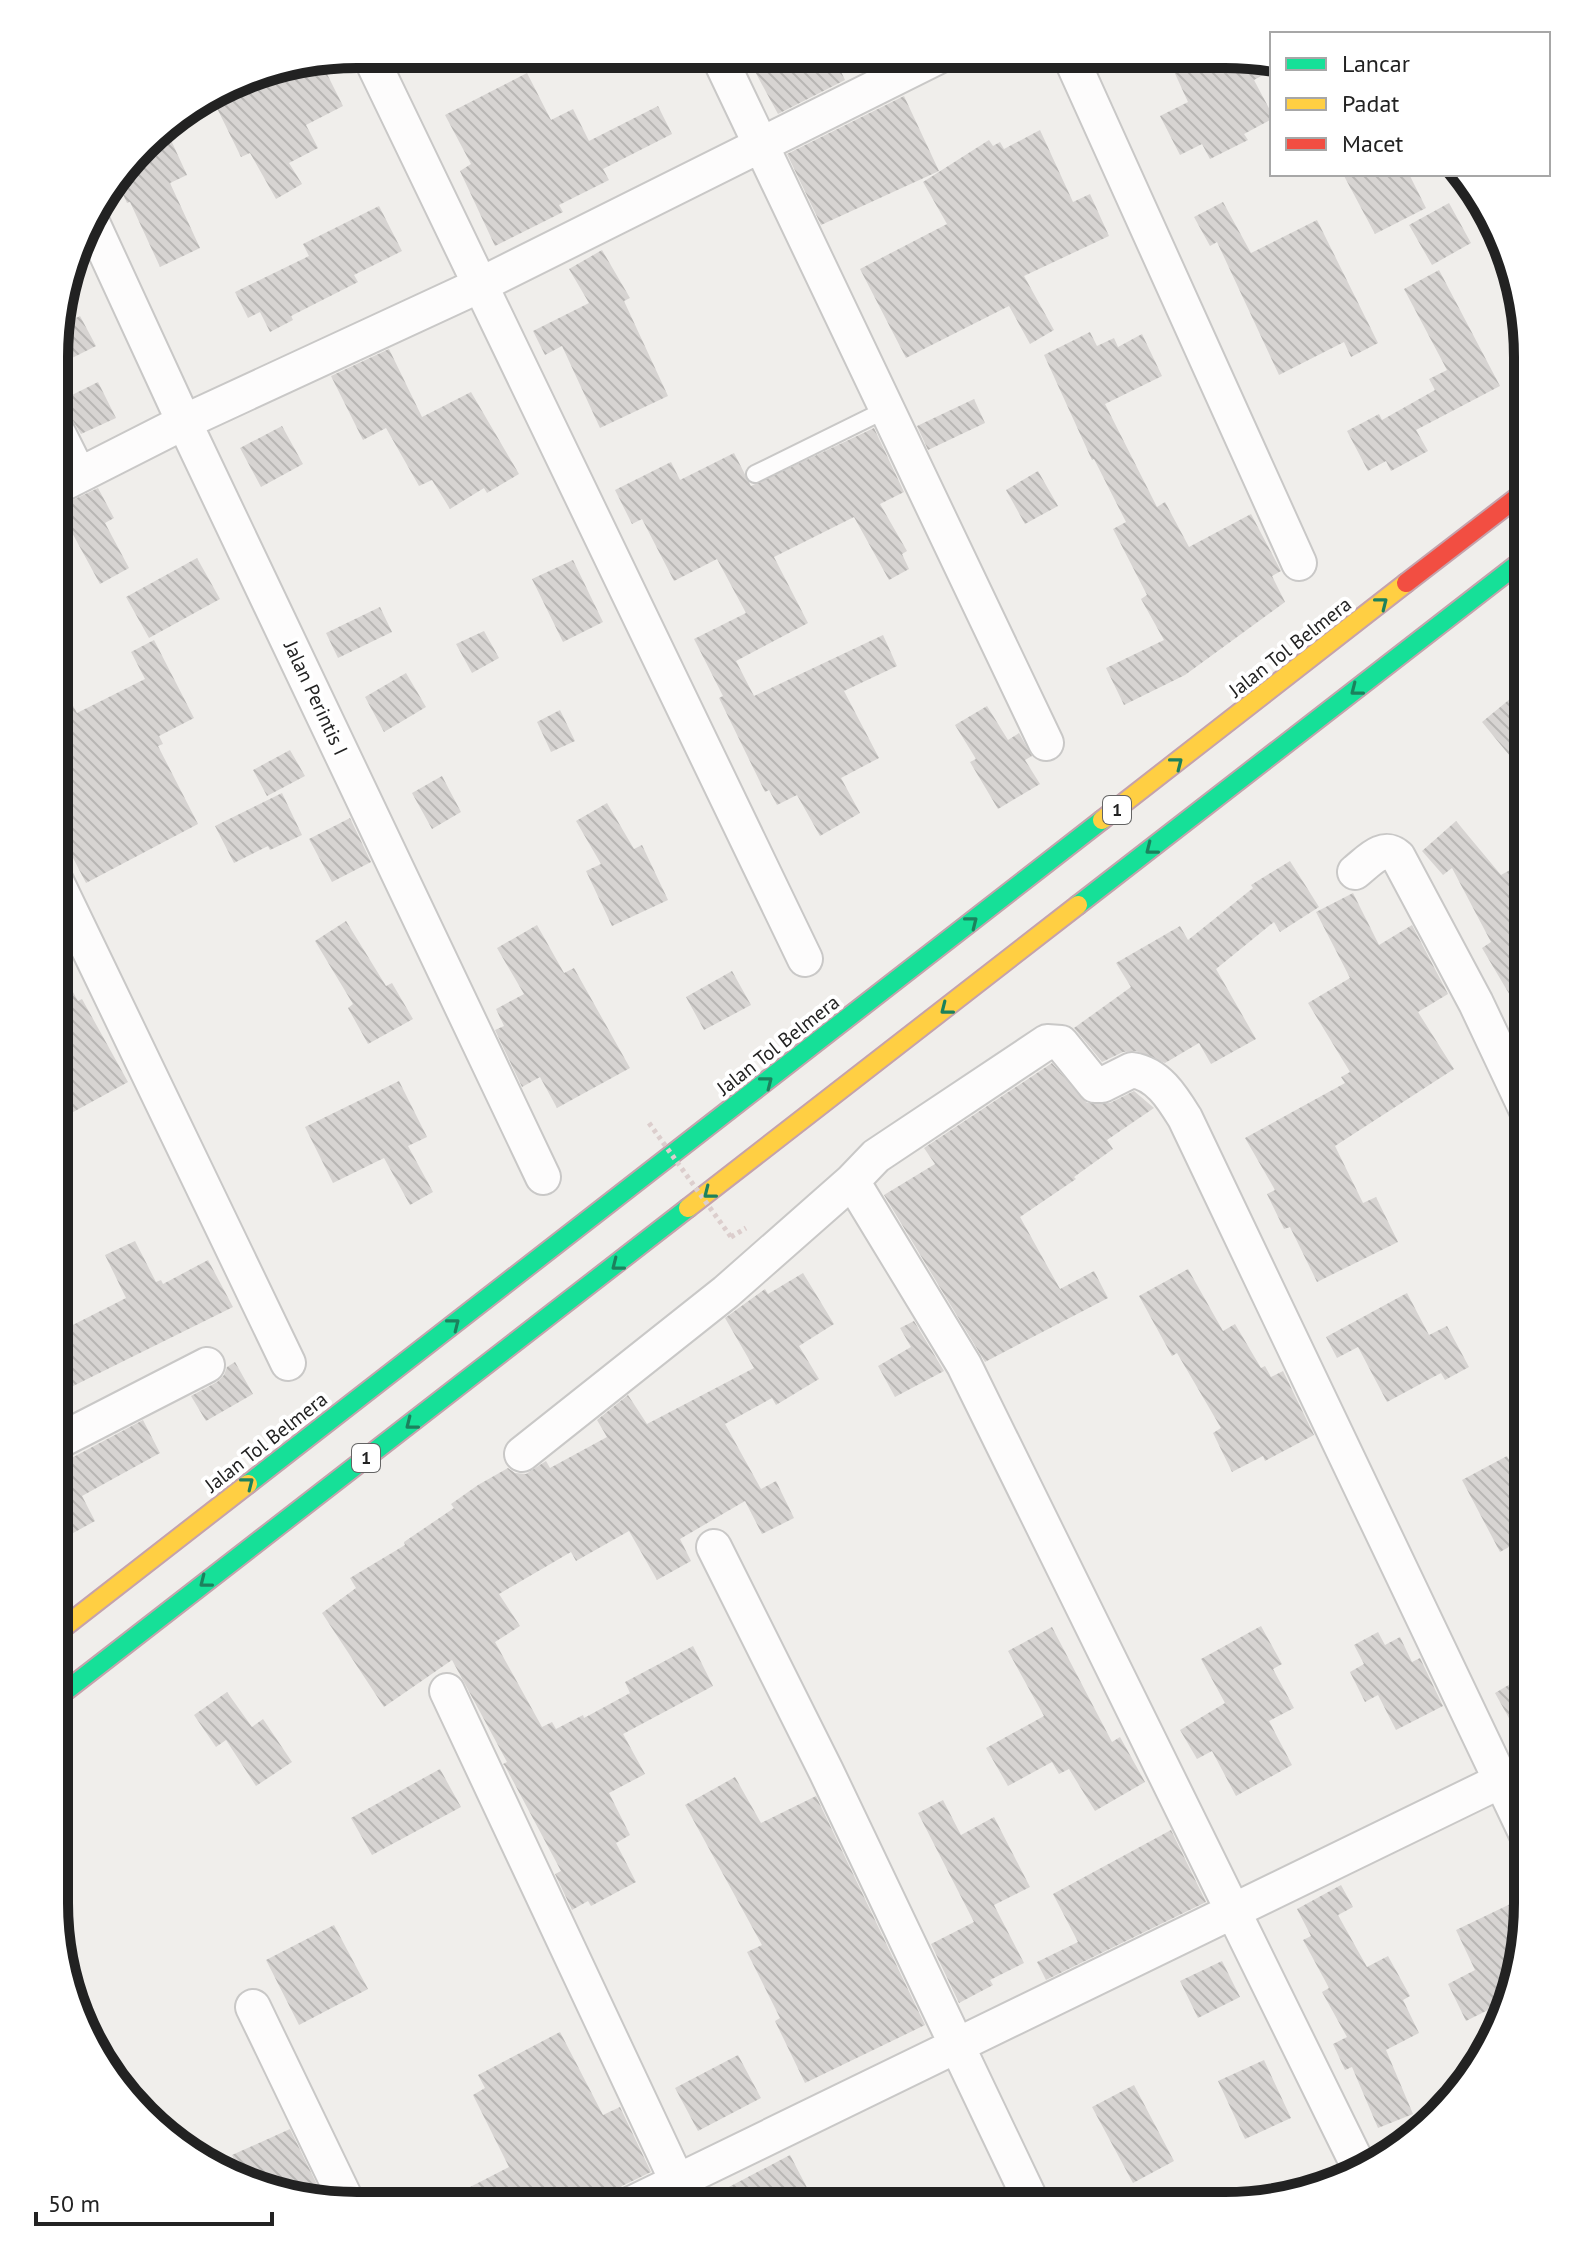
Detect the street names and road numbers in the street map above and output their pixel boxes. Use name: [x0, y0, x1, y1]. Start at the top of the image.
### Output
street label: Jalan Tol Belmera: [1223, 591, 1356, 704]
street label: Jalan Perintis I: [278, 636, 354, 759]
road number: 1: [1103, 796, 1131, 824]
street label: Jalan Tol Belmera: [711, 989, 844, 1102]
street label: Jalan Tol Belmera: [199, 1386, 332, 1499]
road number: 1: [352, 1444, 380, 1472]

